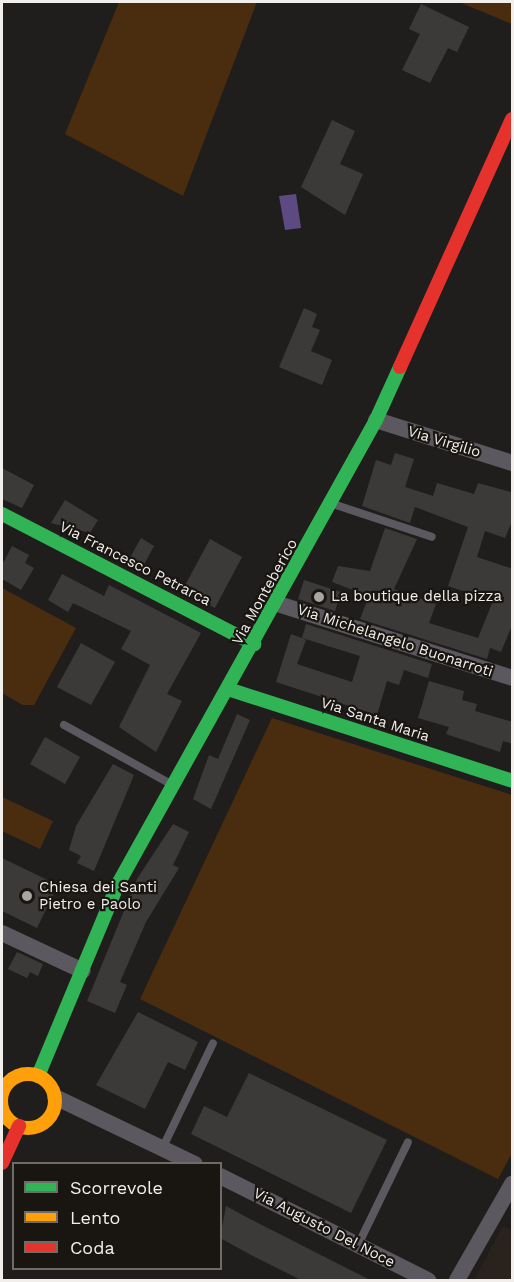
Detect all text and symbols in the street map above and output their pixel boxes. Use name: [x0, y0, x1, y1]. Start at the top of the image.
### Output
street label: Via Virgilio: [405, 422, 483, 462]
street label: Via Francesco Petrarca: [56, 518, 214, 610]
street label: Via Monteberico: [228, 536, 302, 648]
place label: La boutique della pizza: [331, 588, 503, 606]
marker: La boutique della pizza: [312, 590, 326, 604]
street label: Via Michelangelo Buonarroti: [295, 601, 495, 681]
street label: Via Santa Maria: [318, 694, 432, 746]
place label: Chiesa dei Santi Pietro e Paolo: [39, 878, 157, 913]
marker: Chiesa dei Santi Pietro e Paolo: [20, 889, 34, 903]
legend: [12, 1162, 222, 1270]
text: Scorrevole: [70, 1177, 163, 1198]
street label: Via Augusto Del Noce: [250, 1184, 398, 1272]
text: Lento: [70, 1207, 120, 1228]
text: Coda: [70, 1237, 115, 1258]

